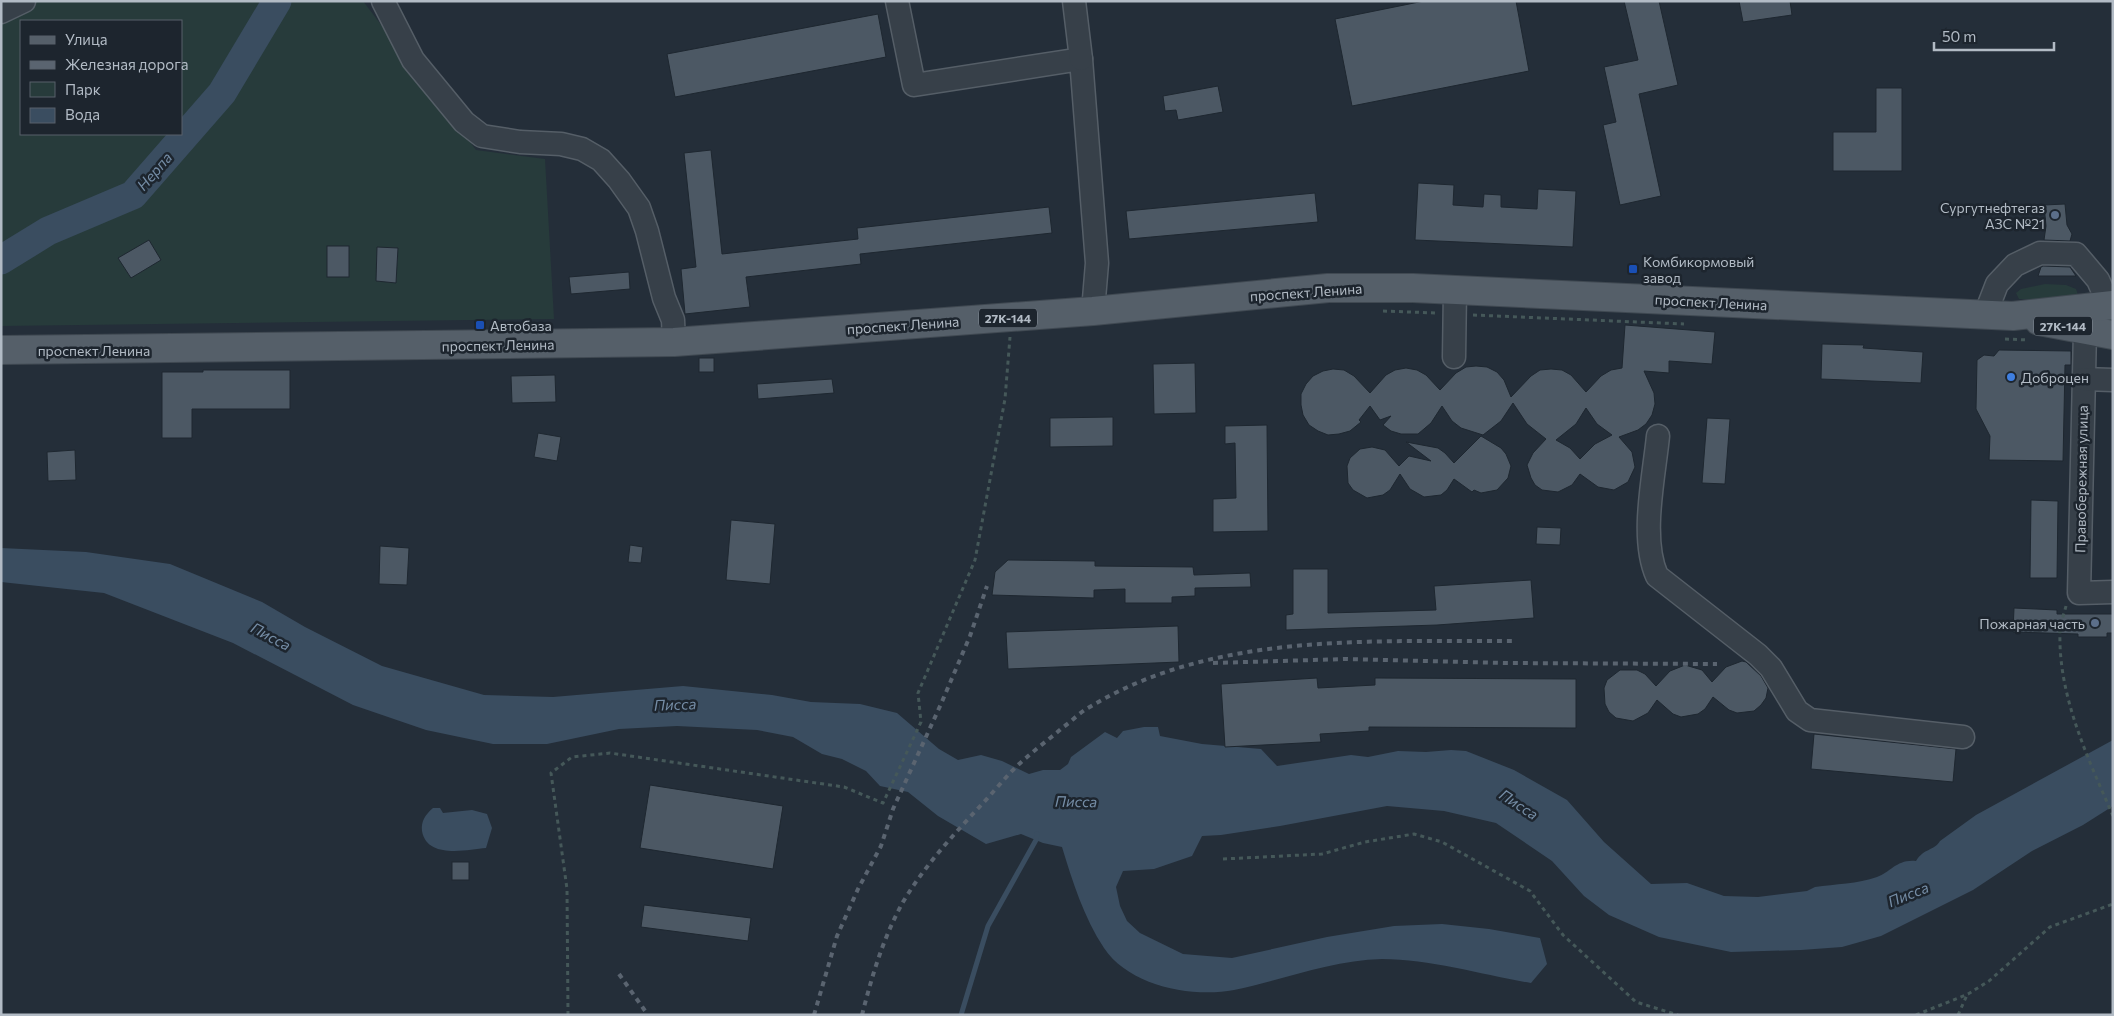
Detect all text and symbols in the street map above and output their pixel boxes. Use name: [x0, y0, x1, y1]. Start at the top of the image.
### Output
legend: [20, 20, 182, 135]
scale bar: [1934, 20, 2054, 52]
text: 50 m: [1942, 27, 1976, 45]
text: Улица: [65, 30, 107, 48]
text: Железная дорога: [65, 55, 189, 73]
text: Парк: [65, 80, 101, 98]
text: Вода: [65, 105, 100, 123]
water label: Нерпа: [133, 148, 175, 194]
place label: Сургутнефтегаз АЗС №21: [1940, 199, 2045, 232]
marker: Сургутнефтегаз АЗС №21: [2049, 209, 2061, 221]
place label: Комбикормовый завод: [1643, 253, 1754, 286]
marker: Комбикормовый завод: [1627, 263, 1639, 275]
street label: проспект Ленина: [1249, 280, 1363, 304]
street label: проспект Ленина: [1654, 291, 1768, 313]
road number: 27К-144: [979, 308, 1037, 328]
street label: проспект Ленина: [846, 313, 960, 337]
road number: 27К-144: [2034, 316, 2092, 336]
place label: Автобаза: [490, 317, 552, 334]
marker: Автобаза: [474, 319, 486, 331]
street label: проспект Ленина: [442, 336, 554, 354]
street label: проспект Ленина: [38, 342, 150, 359]
place label: Доброцен: [2021, 369, 2089, 386]
marker: Доброцен: [2005, 371, 2017, 383]
street label: Правобережная улица: [2071, 405, 2091, 553]
place label: Пожарная часть: [1979, 615, 2085, 632]
marker: Пожарная часть: [2089, 617, 2101, 629]
water label: Писса: [248, 618, 294, 654]
water label: Писса: [653, 694, 697, 714]
water label: Писса: [1496, 785, 1542, 823]
water label: Писса: [1055, 792, 1098, 810]
water label: Писса: [1885, 878, 1931, 910]

